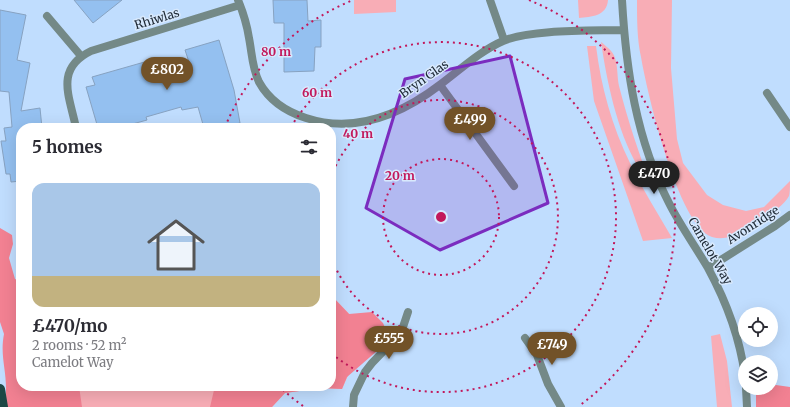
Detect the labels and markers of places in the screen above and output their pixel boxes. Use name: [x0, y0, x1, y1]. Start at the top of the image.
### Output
pin: £802: [143, 57, 191, 91]
pin: £499: [446, 107, 494, 141]
pin: £470: [630, 161, 678, 195]
centre of rings: [434, 210, 448, 224]
pin: £555: [365, 326, 413, 360]
pin: £749: [528, 332, 576, 366]

